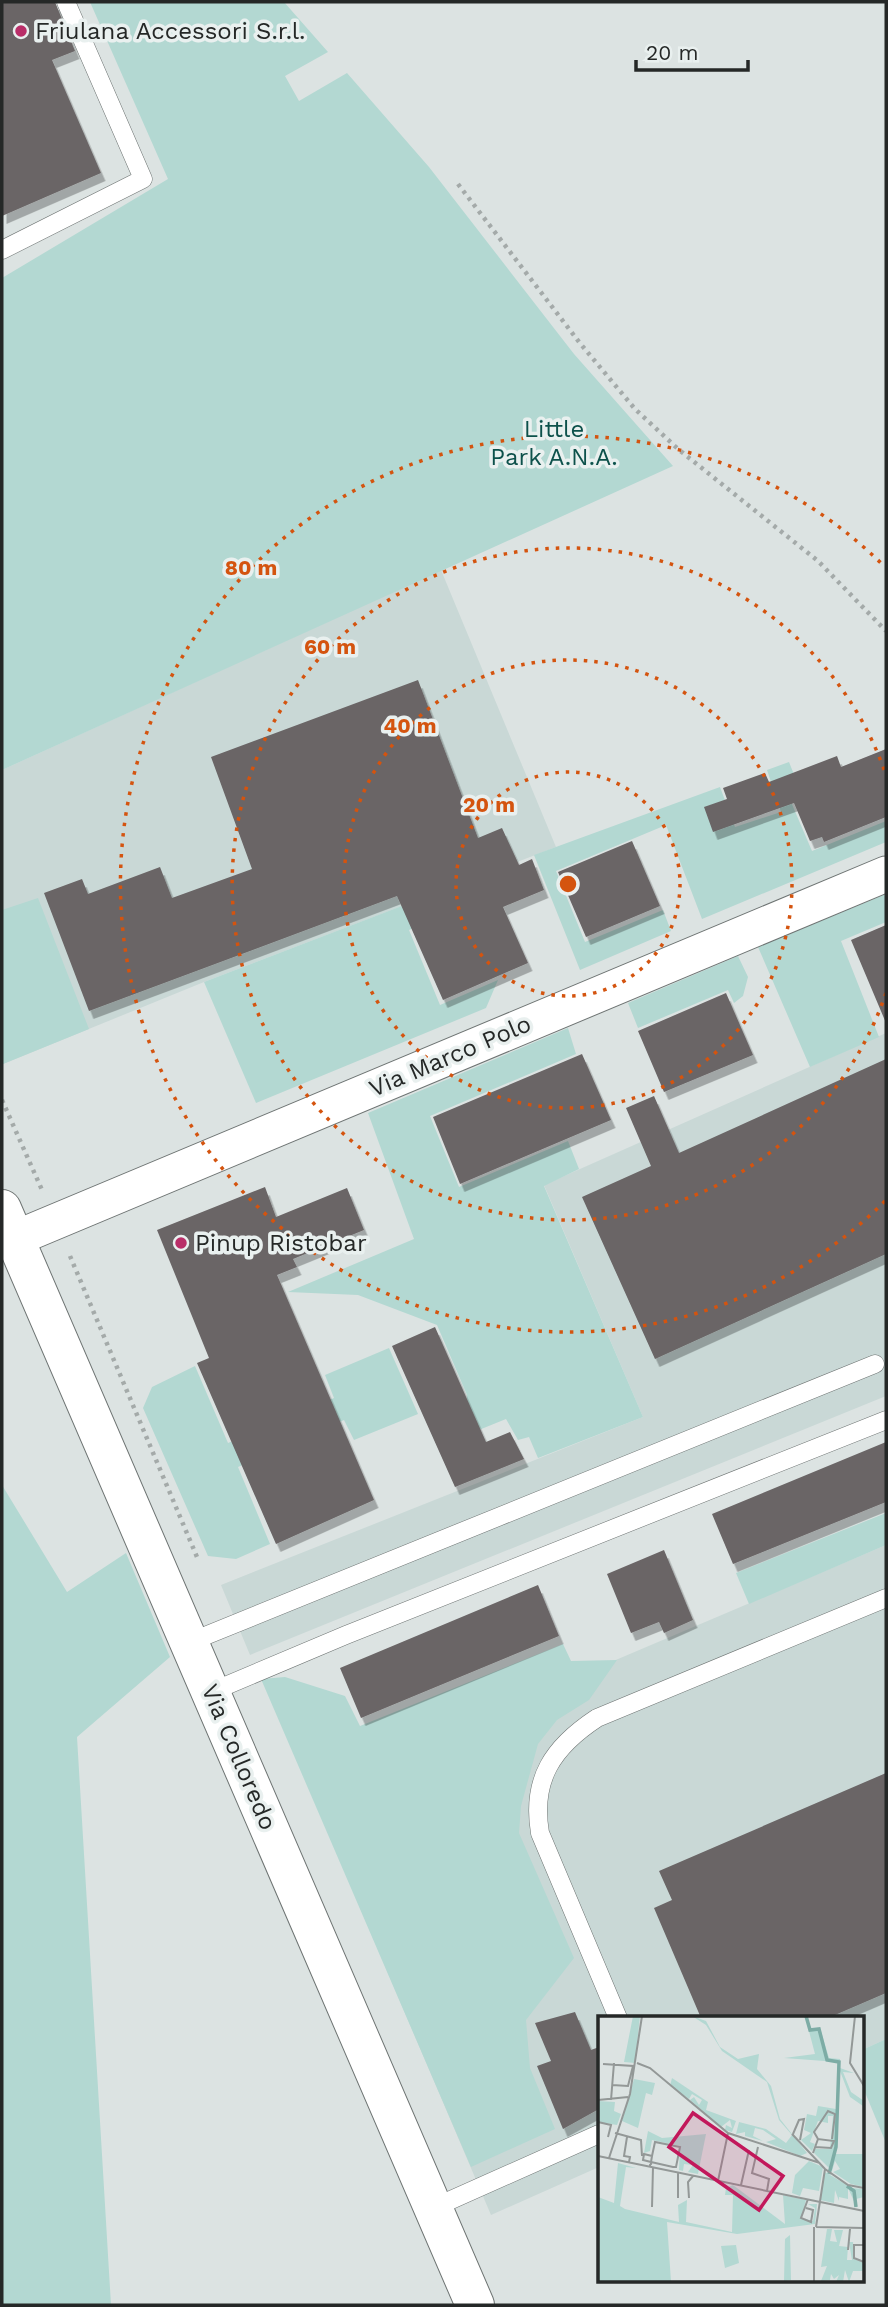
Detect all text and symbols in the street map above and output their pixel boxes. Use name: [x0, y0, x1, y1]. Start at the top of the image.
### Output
place label: Friulana Accessori S.r.l.: [35, 17, 305, 45]
marker: Friulana Accessori S.r.l.: [13, 23, 29, 39]
scale bar: [636, 28, 748, 72]
text: 20 m: [646, 40, 698, 65]
park label: Little Park A.N.A.: [490, 415, 618, 471]
text: 80 m: [225, 555, 277, 580]
text: 60 m: [304, 634, 356, 659]
text: 40 m: [384, 713, 436, 738]
text: 20 m: [463, 792, 515, 817]
centre of rings: [556, 872, 580, 896]
street label: Via Marco Polo: [365, 1009, 535, 1103]
place label: Pinup Ristobar: [195, 1229, 367, 1257]
marker: Pinup Ristobar: [173, 1235, 189, 1251]
street label: Via Colloredo: [196, 1680, 282, 1834]
inset map: [598, 2016, 864, 2282]

